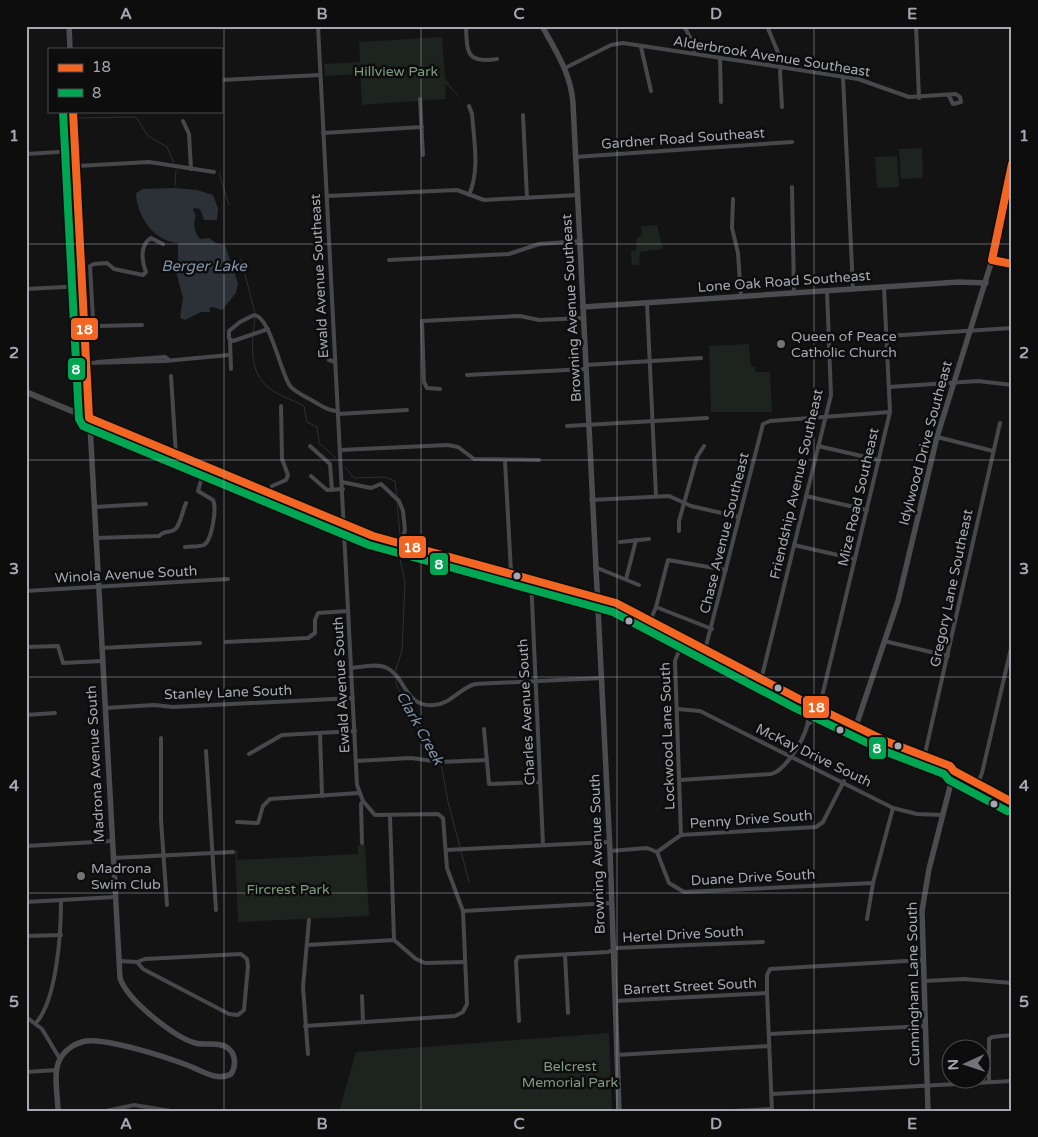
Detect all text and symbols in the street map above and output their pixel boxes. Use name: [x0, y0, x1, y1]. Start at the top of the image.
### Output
text: A: [120, 4, 132, 24]
text: B: [316, 4, 328, 24]
text: C: [513, 4, 525, 24]
text: D: [710, 4, 722, 24]
text: E: [907, 4, 917, 24]
street label: Alderbrook Avenue Southeast: [672, 33, 872, 81]
legend: [48, 48, 222, 112]
text: 18: [92, 58, 111, 76]
park label: Hillview Park: [354, 63, 439, 80]
text: 8: [92, 84, 101, 102]
street label: Gardner Road Southeast: [601, 124, 766, 153]
text: 1: [9, 126, 19, 146]
text: 1: [1019, 126, 1029, 146]
street label: Ewald Avenue Southeast: [307, 193, 332, 359]
street label: Browning Avenue Southeast: [558, 213, 585, 402]
water label: Berger Lake: [161, 257, 248, 275]
street label: Lone Oak Road Southeast: [697, 267, 872, 296]
line badge: 18: [70, 317, 99, 341]
text: 18: [75, 321, 93, 338]
place label: Queen of Peace Catholic Church: [791, 328, 897, 361]
marker: Queen of Peace Catholic Church: [775, 338, 787, 350]
text: 2: [9, 343, 19, 363]
text: 2: [1019, 343, 1029, 363]
line badge: 8: [67, 357, 86, 381]
street label: Idylwood Drive Southeast: [895, 358, 956, 527]
text: 8: [72, 361, 81, 378]
street label: Friendship Avenue Southeast: [766, 387, 827, 581]
street label: Mize Road Southeast: [834, 426, 883, 568]
street label: Chase Avenue Southeast: [696, 450, 753, 615]
street label: Gregory Lane Southeast: [926, 507, 977, 669]
line badge: 18: [398, 535, 427, 559]
text: 18: [403, 539, 421, 556]
line badge: 8: [429, 552, 449, 576]
text: 8: [435, 556, 444, 573]
text: 3: [9, 559, 19, 579]
text: 3: [1019, 559, 1029, 579]
street label: Winola Avenue South: [54, 562, 198, 587]
unlabelled marker: [512, 571, 522, 581]
street label: Ewald Avenue South: [329, 616, 354, 754]
unlabelled marker: [624, 616, 634, 626]
street label: Charles Avenue South: [514, 638, 539, 786]
street label: Lockwood Lane South: [656, 662, 679, 810]
street label: Stanley Lane South: [164, 682, 292, 703]
unlabelled marker: [773, 683, 783, 693]
street label: Madrona Avenue South: [83, 685, 108, 843]
water label: Clark Creek: [392, 688, 448, 770]
line badge: 18: [802, 695, 830, 719]
text: 18: [807, 699, 825, 716]
street label: McKay Drive South: [753, 720, 874, 791]
unlabelled marker: [835, 725, 845, 735]
line badge: 8: [868, 736, 887, 760]
text: 8: [873, 740, 882, 757]
unlabelled marker: [893, 741, 903, 751]
street label: Browning Avenue South: [586, 773, 609, 935]
text: 4: [9, 776, 19, 796]
text: 4: [1019, 776, 1029, 796]
unlabelled marker: [989, 799, 999, 809]
street label: Penny Drive South: [689, 807, 813, 832]
place label: Madrona Swim Club: [91, 860, 161, 893]
street label: Duane Drive South: [690, 866, 816, 889]
marker: Madrona Swim Club: [75, 870, 87, 882]
park label: Fircrest Park: [246, 881, 330, 898]
street label: Cunningham Lane South: [904, 902, 923, 1066]
street label: Hertel Drive South: [622, 923, 744, 946]
street label: Barrett Street South: [623, 975, 757, 998]
text: 5: [9, 992, 19, 1012]
text: 5: [1019, 992, 1029, 1012]
north arrow: [940, 1040, 990, 1090]
park label: Belcrest Memorial Park: [522, 1058, 619, 1091]
text: N: [945, 1059, 962, 1071]
text: A: [120, 1114, 132, 1134]
text: B: [316, 1114, 328, 1134]
text: C: [513, 1114, 525, 1134]
text: D: [710, 1114, 722, 1134]
text: E: [907, 1114, 917, 1134]

